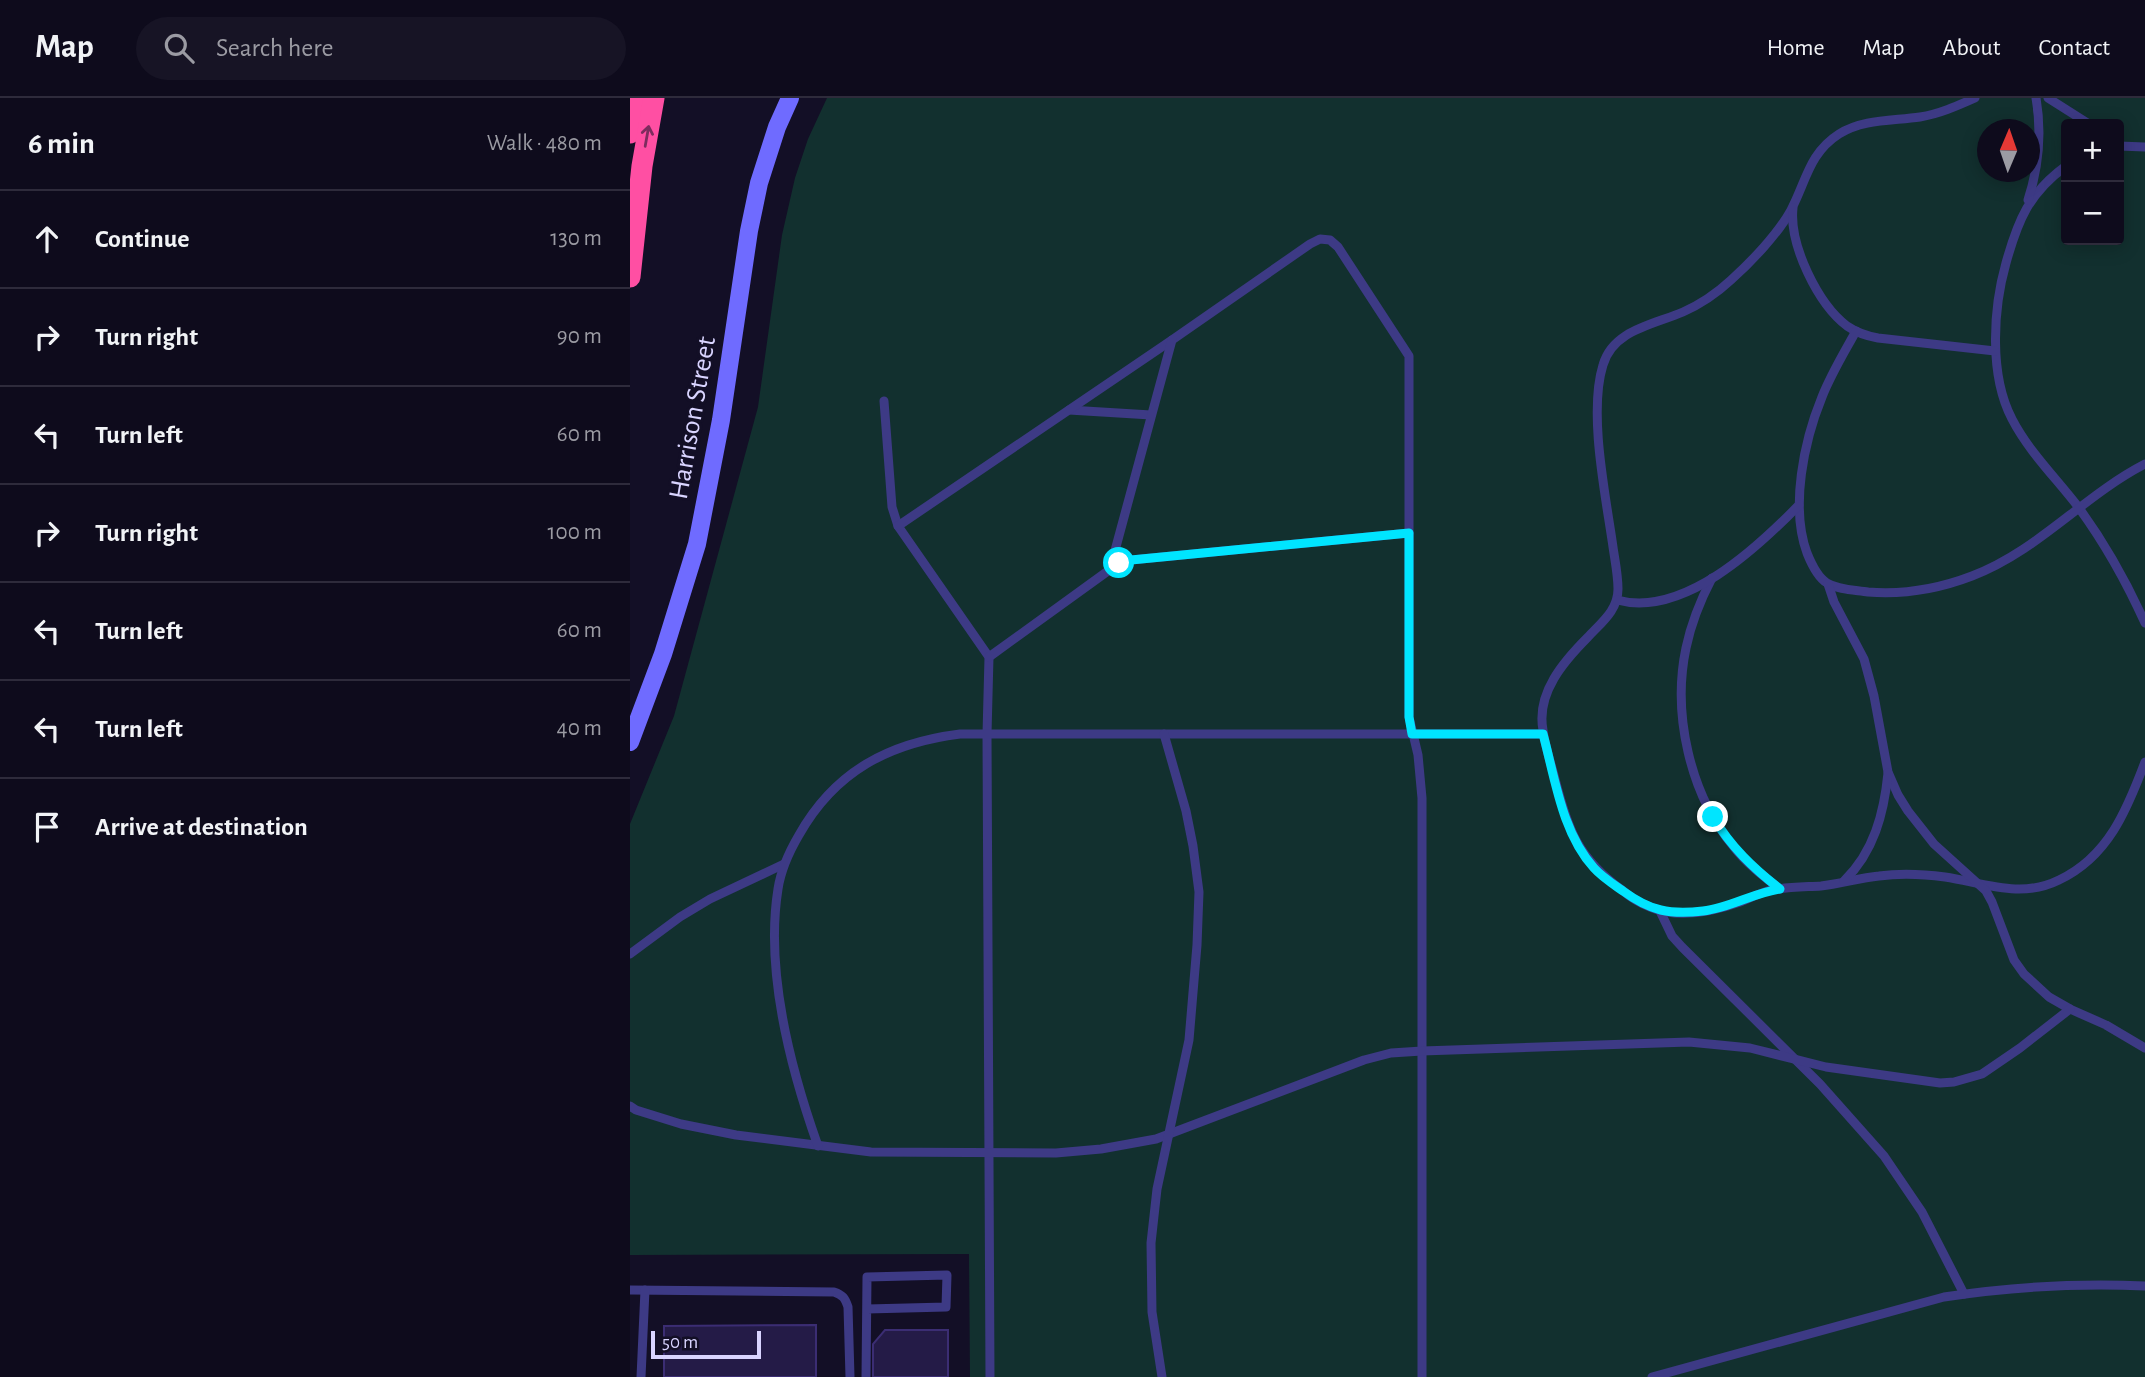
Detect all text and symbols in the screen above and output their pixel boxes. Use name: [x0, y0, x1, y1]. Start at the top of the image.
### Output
search box: [136, 17, 626, 80]
icon: search: [160, 29, 198, 67]
text: Map: [35, 31, 94, 64]
text: Search here: [216, 35, 334, 61]
text: Home: [1767, 36, 1825, 60]
text: Map: [1863, 36, 1905, 60]
text: About: [1943, 36, 2000, 60]
text: Contact: [2038, 36, 2110, 60]
north arrow: [1977, 119, 2040, 182]
map controls: [2061, 119, 2124, 245]
button: +: [2061, 119, 2124, 182]
one-way arrow: [641, 125, 654, 148]
text: 6 min: [28, 129, 95, 159]
text: Walk · 480 m: [487, 132, 602, 155]
button: −: [2061, 182, 2124, 245]
icon: ahead: [28, 220, 66, 258]
text: Continue: [95, 226, 190, 252]
text: 130 m: [550, 227, 602, 250]
icon: right: [28, 318, 66, 356]
text: Turn right: [95, 324, 198, 350]
text: 90 m: [557, 325, 602, 348]
street label: Harrison Street: [665, 334, 721, 502]
icon: left: [28, 416, 66, 454]
text: Turn left: [95, 422, 183, 448]
text: 60 m: [557, 423, 602, 446]
icon: right: [28, 514, 66, 552]
text: Turn right: [95, 520, 198, 546]
text: 100 m: [548, 521, 602, 544]
route start: [1103, 547, 1134, 578]
icon: left: [28, 612, 66, 650]
text: Turn left: [95, 618, 183, 644]
text: 60 m: [557, 619, 602, 642]
icon: left: [28, 710, 66, 748]
text: Turn left: [95, 716, 183, 742]
text: 40 m: [557, 717, 602, 740]
route end: [1697, 801, 1728, 832]
icon: arrive: [28, 808, 66, 846]
text: Arrive at destination: [95, 814, 308, 840]
scale bar: [651, 1328, 761, 1360]
text: 50 m: [662, 1333, 698, 1352]

